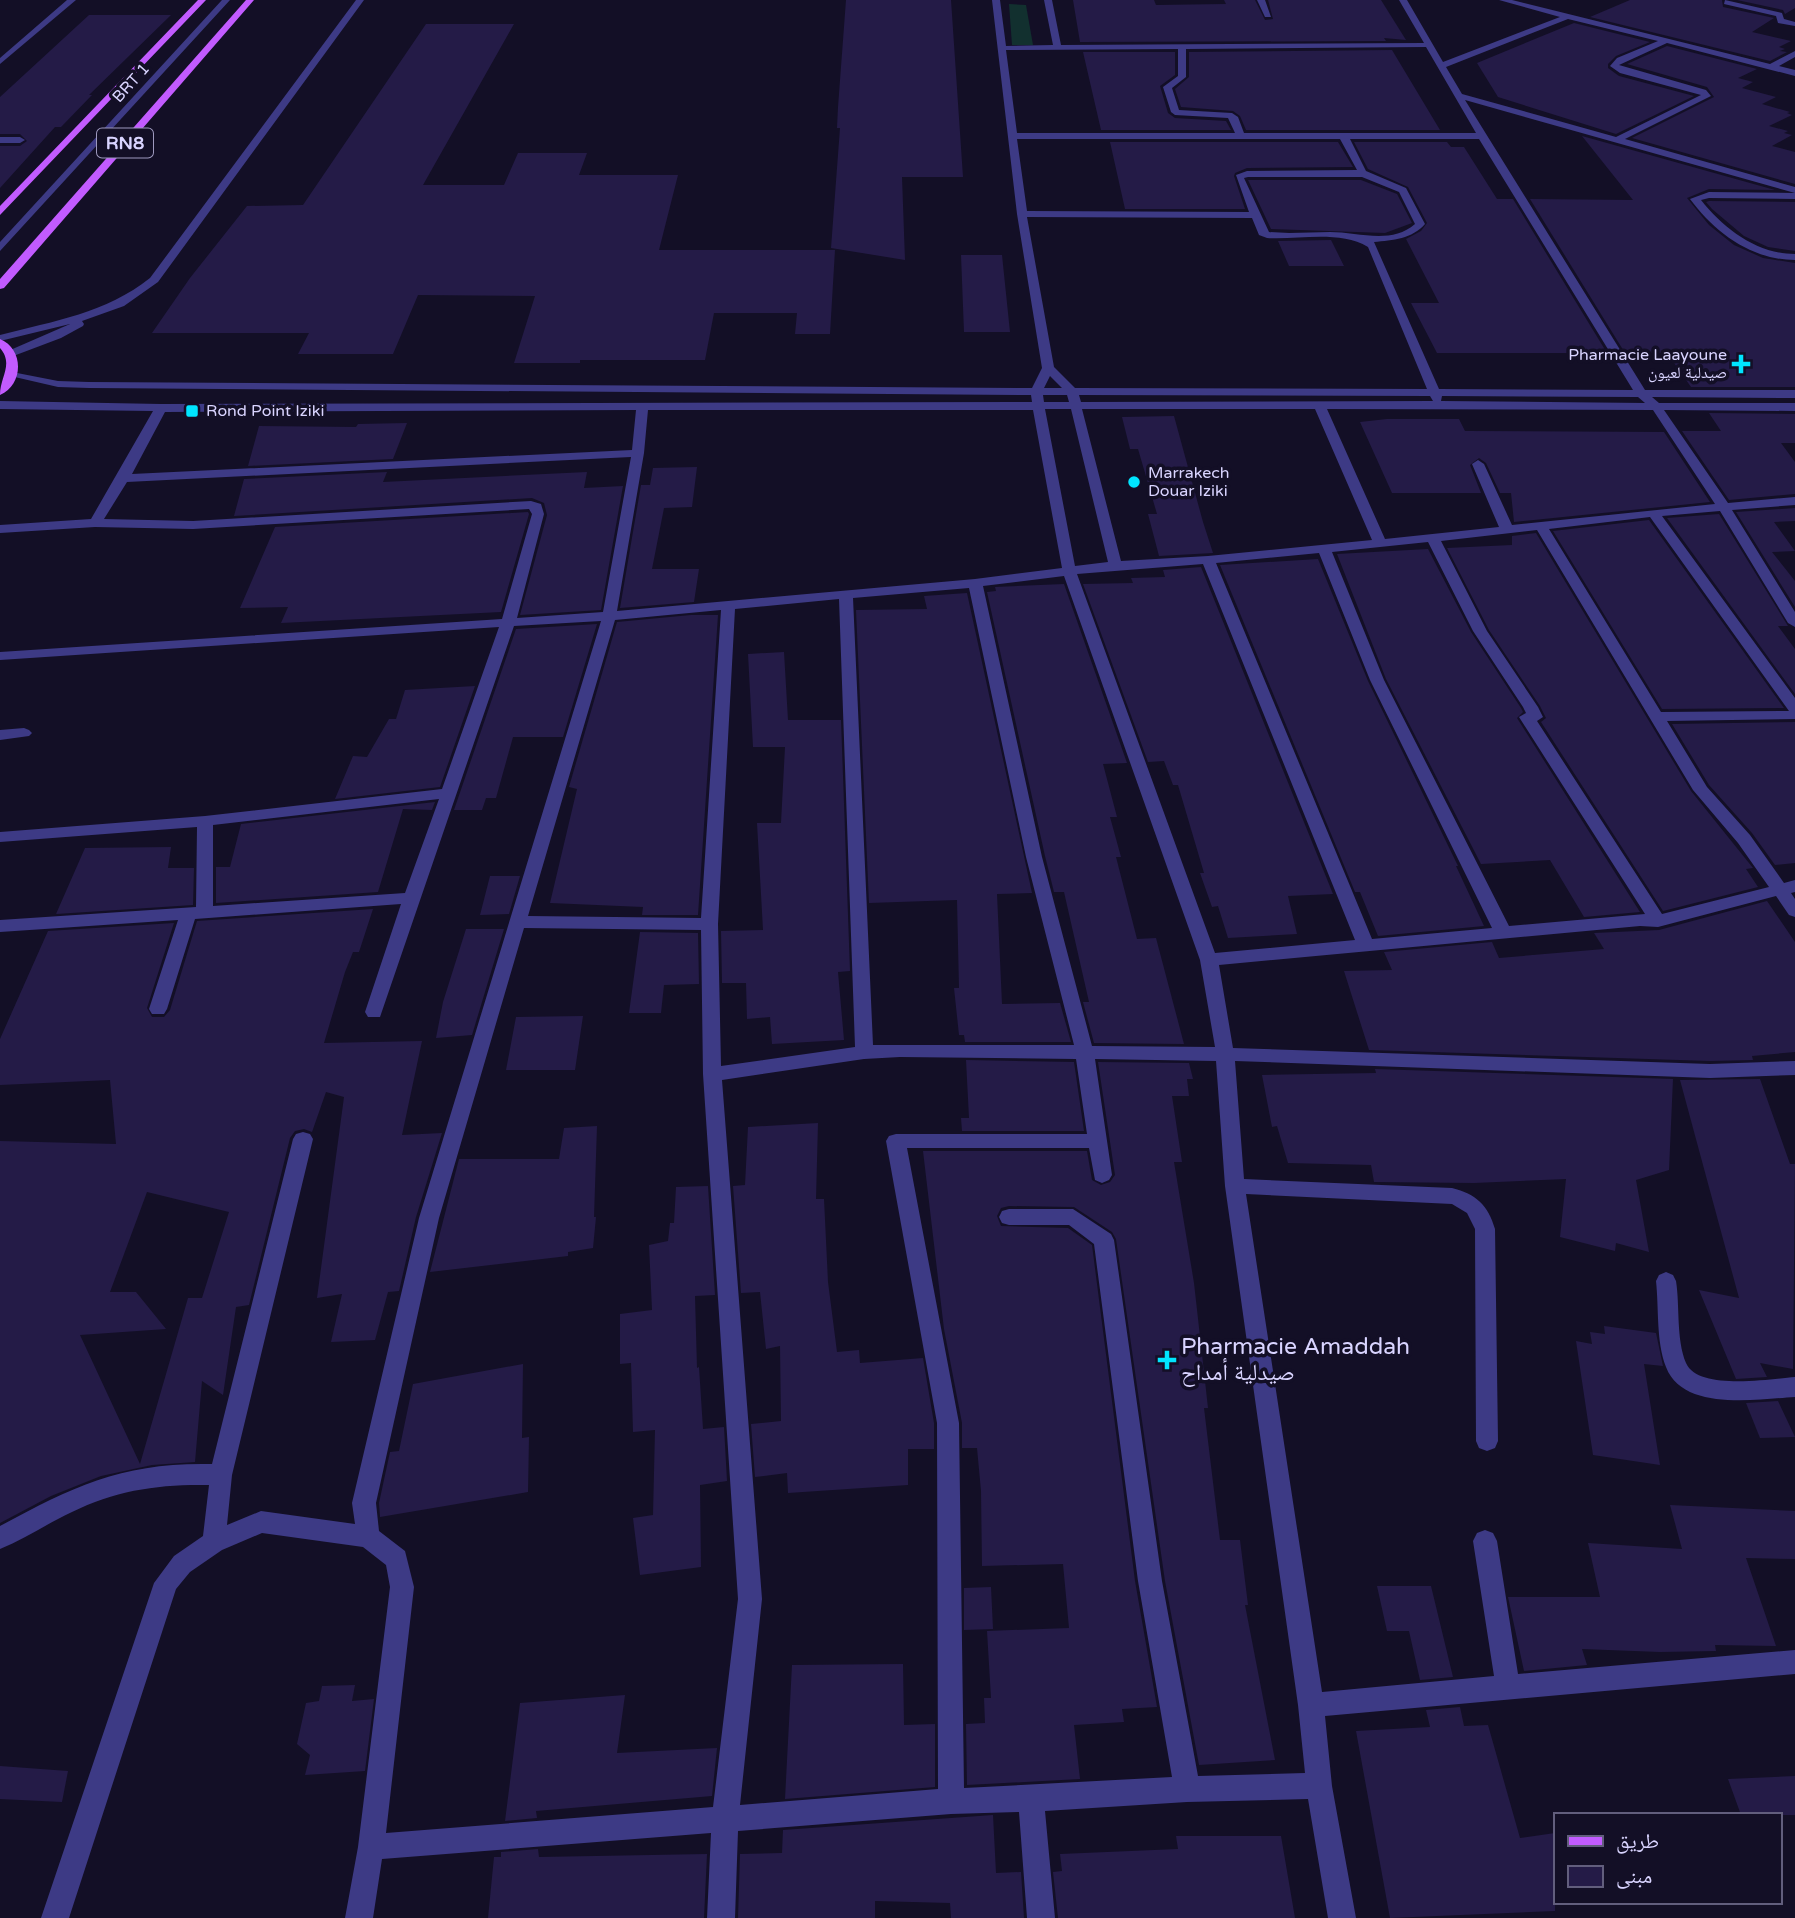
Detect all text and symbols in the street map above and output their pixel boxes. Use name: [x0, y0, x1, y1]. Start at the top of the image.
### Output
street label: BRT 1: [108, 59, 154, 107]
road number: RN8: [97, 128, 153, 158]
place label: Pharmacie Laayoune صيدلية لعيون: [1568, 345, 1727, 383]
marker: Pharmacie Laayoune صيدلية لعيون: [1733, 356, 1749, 372]
place label: Rond Point Iziki: [206, 401, 324, 421]
marker: Rond Point Iziki: [184, 403, 200, 419]
place label: Marrakech Douar Iziki: [1148, 463, 1230, 501]
marker: Marrakech Douar Iziki: [1126, 474, 1142, 490]
place label: Pharmacie Amaddah صيدلية أمداح: [1181, 1333, 1410, 1387]
marker: Pharmacie Amaddah صيدلية أمداح: [1159, 1352, 1175, 1368]
legend: [1554, 1813, 1781, 1904]
text: طريق: [1616, 1829, 1659, 1854]
text: مبنى: [1616, 1864, 1652, 1889]

